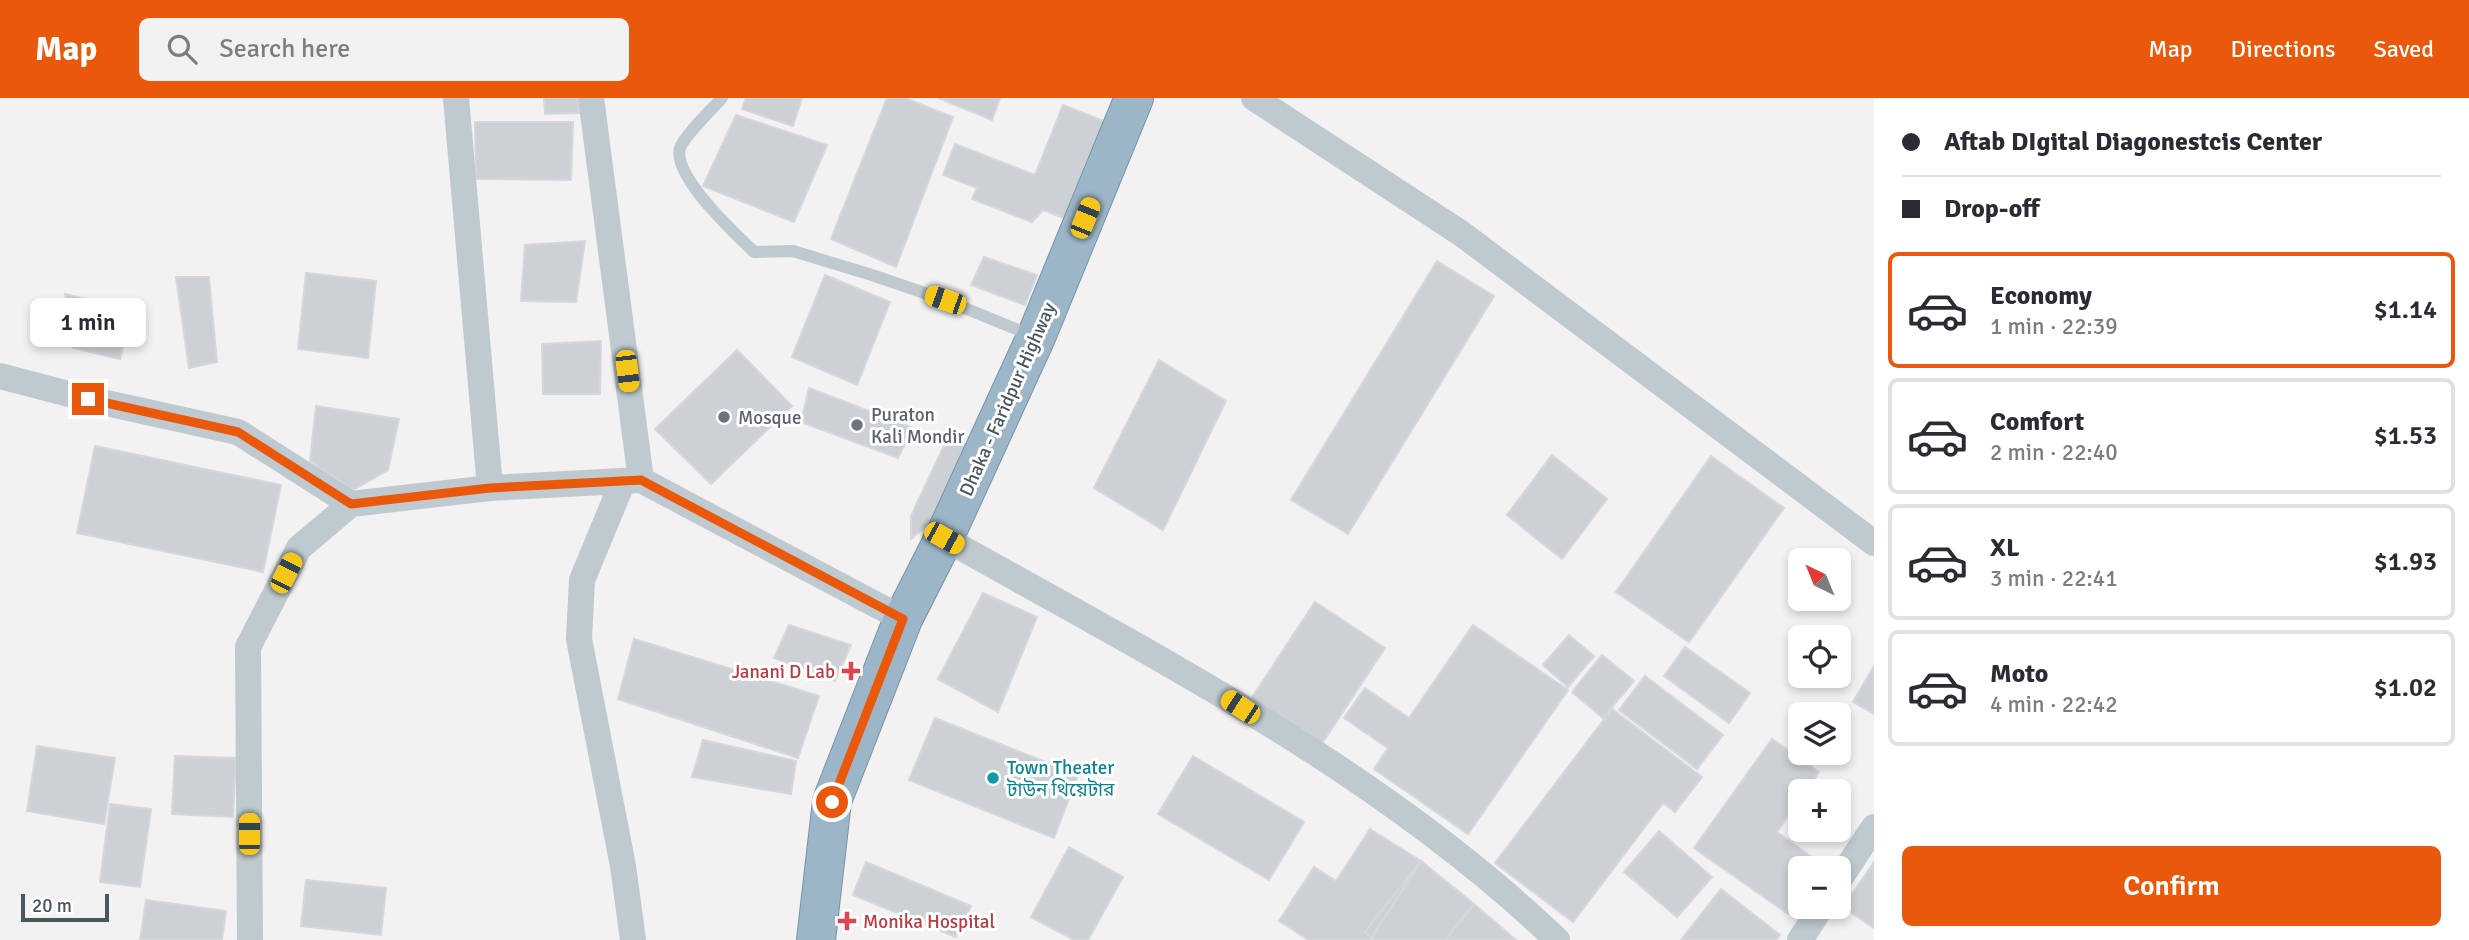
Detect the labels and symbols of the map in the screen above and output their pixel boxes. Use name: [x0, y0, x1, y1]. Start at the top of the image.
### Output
car: [1068, 195, 1103, 241]
car: [922, 283, 969, 317]
callout: 1 min: [30, 298, 146, 346]
street label: Dhaka - Faridpur Highway: [954, 299, 1062, 500]
car: [615, 349, 640, 393]
route end: [72, 383, 104, 415]
place label: Puraton Kali Mondir: [871, 403, 965, 449]
place label: Mosque: [738, 406, 801, 430]
marker: Mosque: [716, 409, 732, 425]
marker: Puraton Kali Mondir: [849, 417, 865, 433]
car: [921, 519, 968, 557]
north arrow: [1788, 548, 1852, 611]
car: [268, 550, 305, 596]
place label: Janani D Lab: [732, 660, 835, 684]
marker: Janani D Lab: [841, 661, 861, 681]
car: [1217, 687, 1264, 727]
place label: Town Theater টাউন থিয়েটার: [1006, 756, 1115, 802]
marker: Town Theater টাউন থিয়েটার: [985, 770, 1001, 786]
route start: [816, 786, 848, 818]
car: [239, 813, 260, 855]
scale bar: [21, 891, 108, 923]
place label: Monika Hospital: [863, 910, 995, 934]
marker: Monika Hospital: [837, 911, 857, 931]

